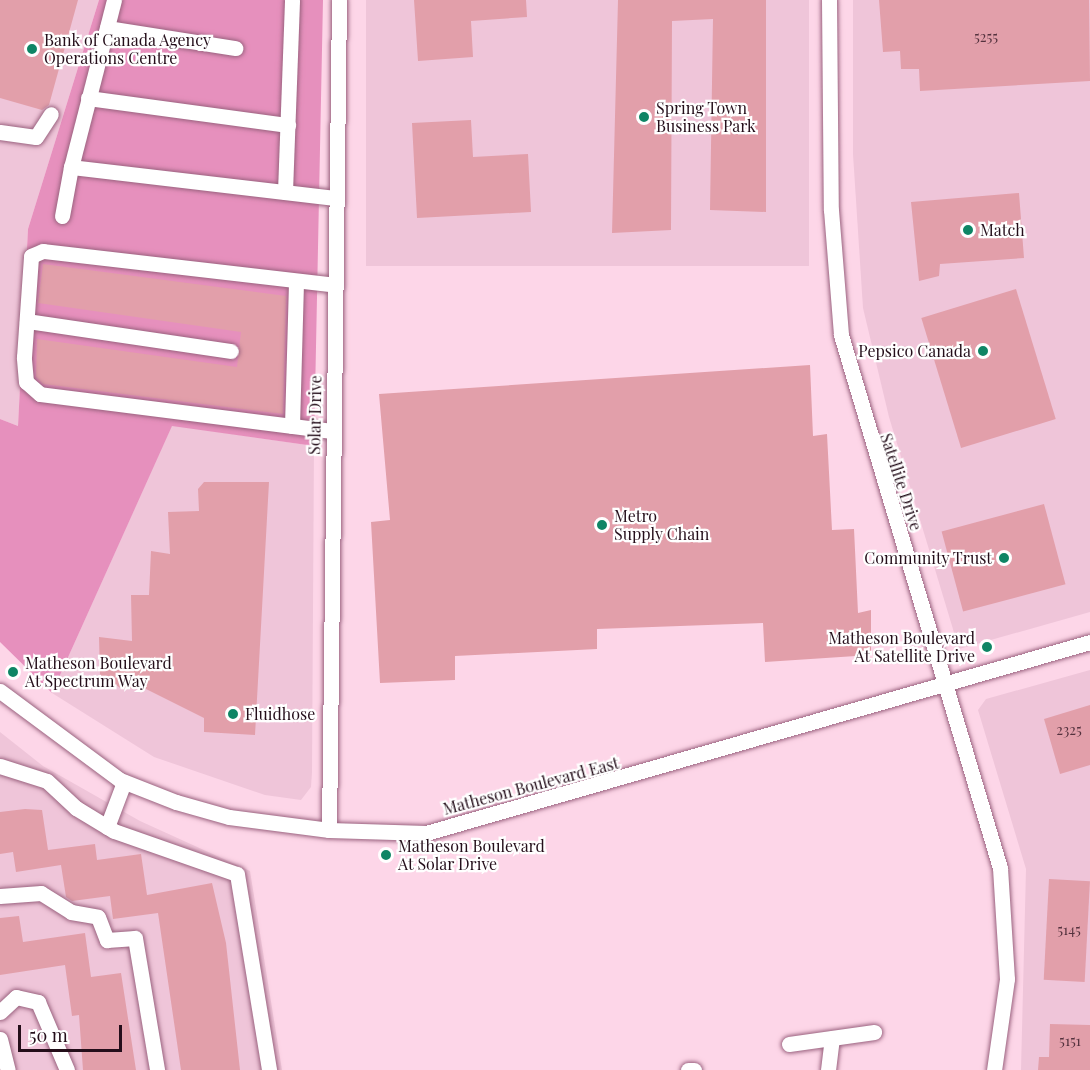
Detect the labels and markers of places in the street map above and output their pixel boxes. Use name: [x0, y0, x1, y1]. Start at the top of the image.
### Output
place label: Bank of Canada Agency Operations Centre: [44, 30, 212, 68]
marker: Bank of Canada Agency Operations Centre: [25, 42, 39, 56]
place label: Spring Town Business Park: [656, 98, 756, 136]
marker: Spring Town Business Park: [637, 110, 651, 124]
place label: Match: [980, 220, 1025, 240]
marker: Match: [961, 223, 975, 237]
place label: Pepsico Canada: [858, 341, 971, 361]
marker: Pepsico Canada: [976, 344, 990, 358]
place label: Metro Supply Chain: [614, 506, 710, 544]
marker: Metro Supply Chain: [595, 518, 609, 532]
place label: Community Trust: [863, 548, 992, 568]
marker: Community Trust: [997, 551, 1011, 565]
place label: Matheson Boulevard At Satellite Drive: [828, 628, 975, 666]
marker: Matheson Boulevard At Satellite Drive: [980, 640, 994, 654]
place label: Matheson Boulevard At Spectrum Way: [25, 653, 172, 691]
marker: Matheson Boulevard At Spectrum Way: [6, 665, 20, 679]
place label: Fluidhose: [245, 704, 315, 724]
marker: Fluidhose: [226, 707, 240, 721]
place label: Matheson Boulevard At Solar Drive: [398, 836, 545, 874]
marker: Matheson Boulevard At Solar Drive: [379, 848, 393, 862]

